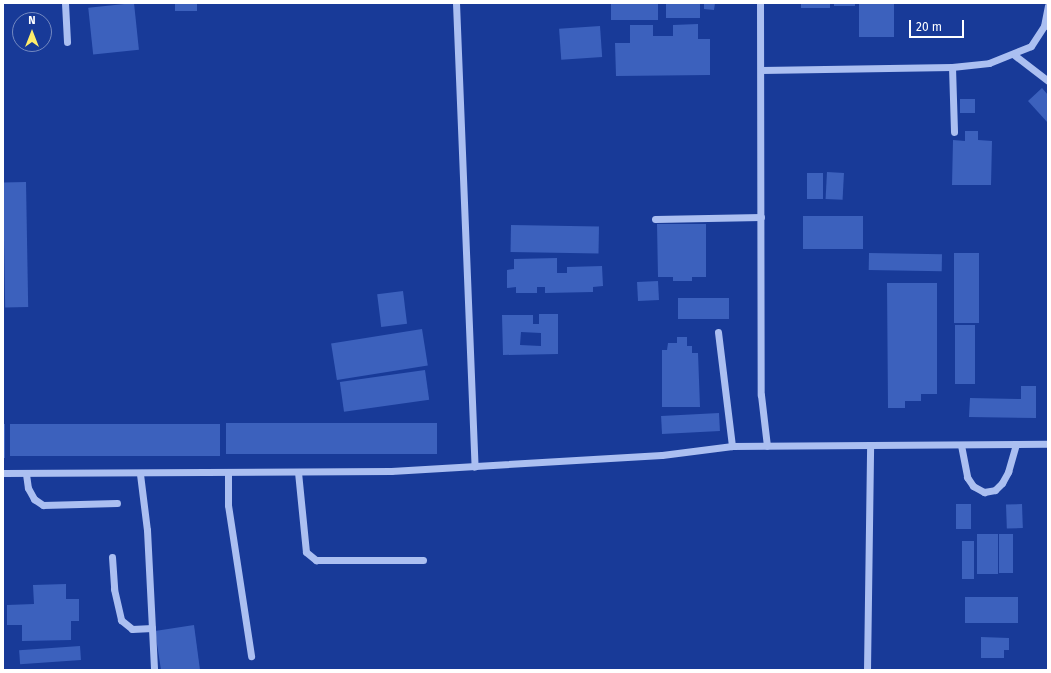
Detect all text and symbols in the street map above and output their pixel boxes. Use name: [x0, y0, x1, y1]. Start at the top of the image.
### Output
north arrow: [12, 12, 52, 52]
scale bar: [911, 12, 966, 38]
text: N: [28, 14, 36, 27]
text: 20 m: [916, 20, 942, 34]

